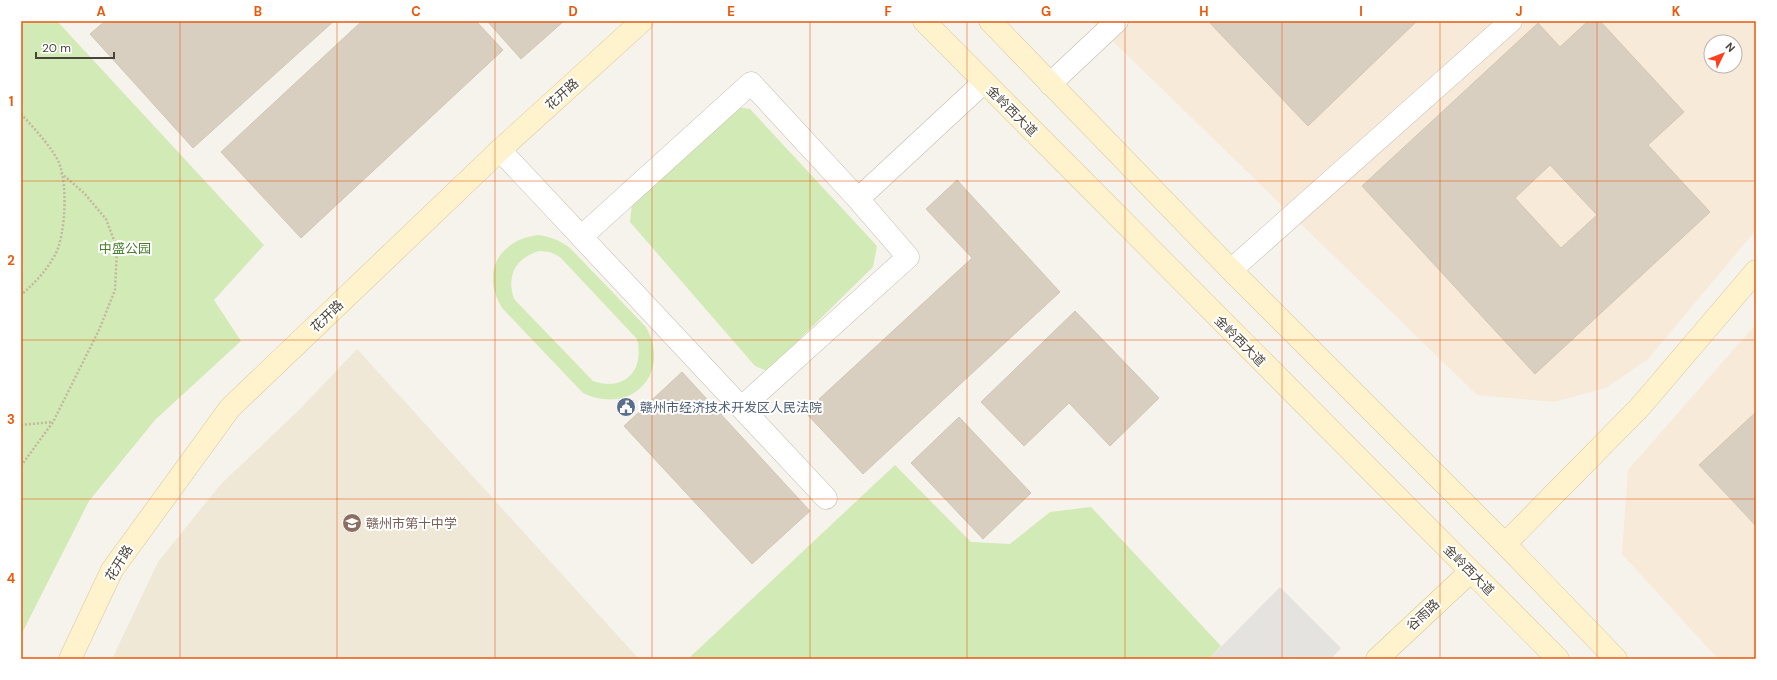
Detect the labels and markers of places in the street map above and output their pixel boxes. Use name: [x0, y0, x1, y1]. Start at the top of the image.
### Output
public building icon: 赣州市经济技术开发区人民法院: [615, 396, 637, 418]
place label: 赣州市经济技术开发区人民法院: [640, 399, 822, 416]
school or university icon: 赣州市第十中学: [341, 512, 363, 534]
place label: 赣州市第十中学: [366, 515, 457, 532]

